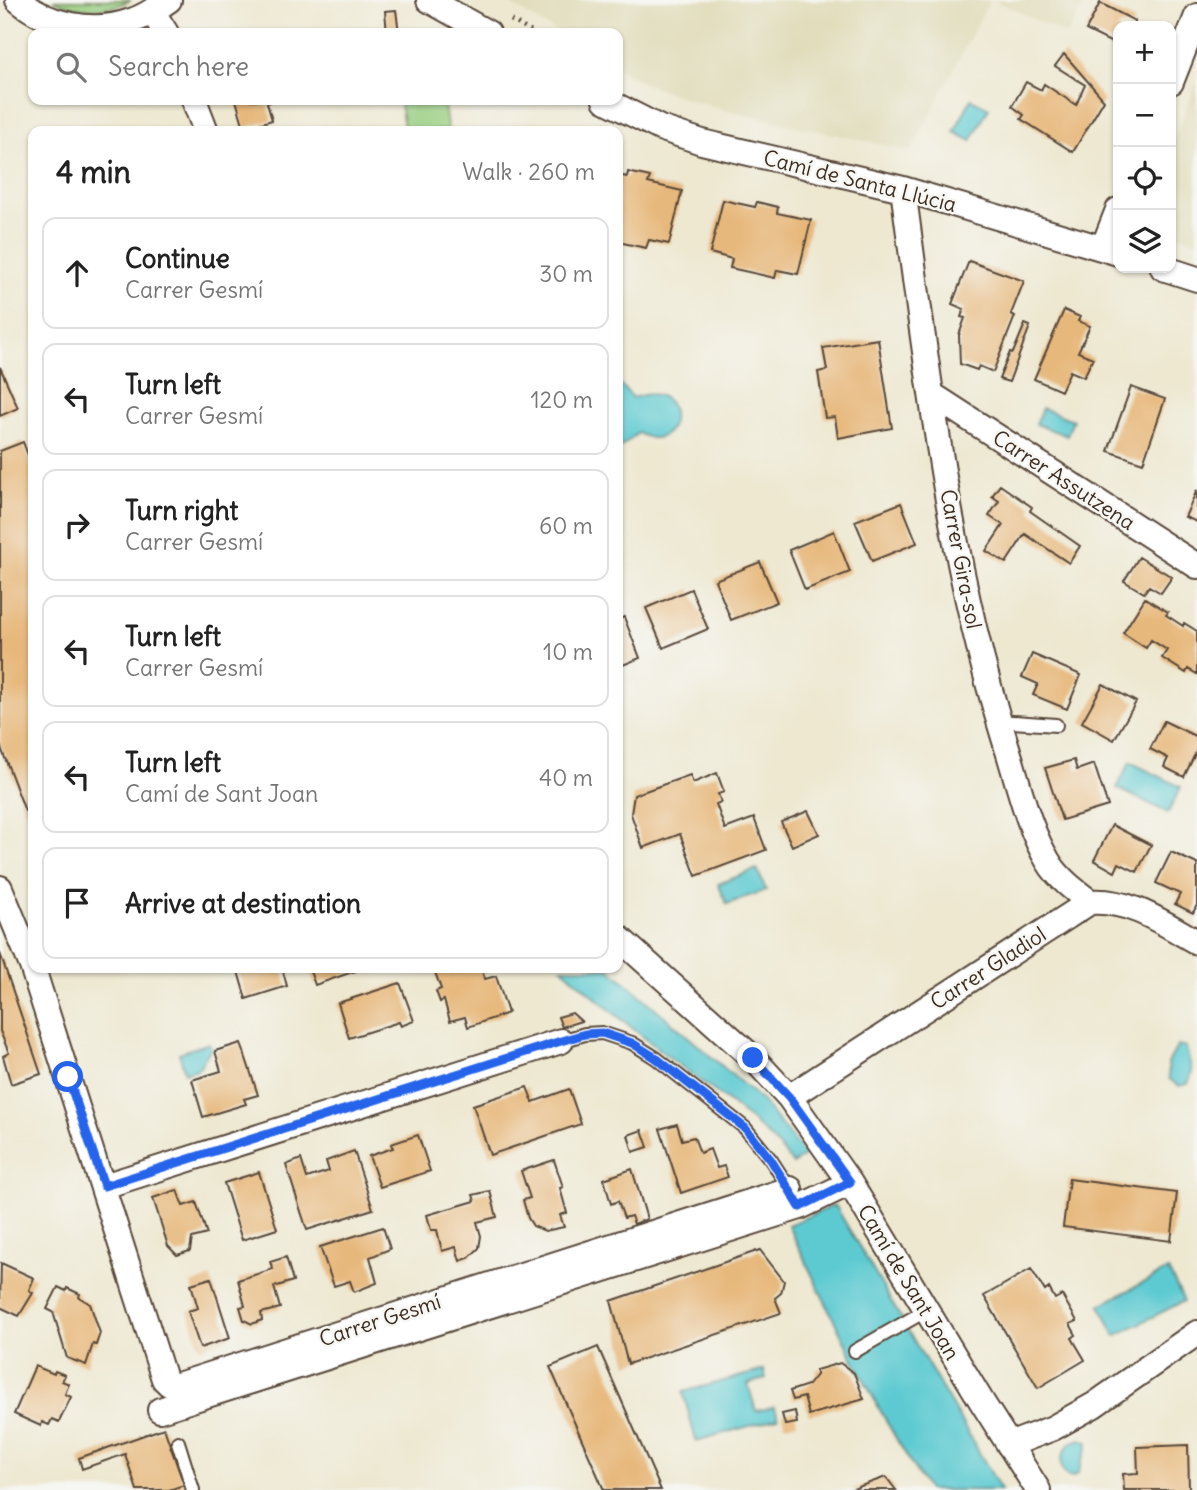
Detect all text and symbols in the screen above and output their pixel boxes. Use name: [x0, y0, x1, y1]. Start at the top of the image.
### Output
map controls: [1113, 21, 1176, 273]
button: +: [1113, 21, 1176, 84]
search box: [28, 28, 623, 105]
icon: search: [52, 48, 90, 86]
text: Search here: [108, 50, 249, 83]
button: −: [1113, 84, 1176, 147]
street label: Camí de Santa Llúcia: [761, 144, 959, 218]
button: locate: [1113, 147, 1176, 210]
text: 4 min: [56, 153, 131, 191]
text: Walk · 260 m: [462, 157, 595, 186]
button: layers: [1113, 210, 1176, 273]
text: Continue: [125, 242, 230, 275]
icon: ahead: [58, 254, 96, 292]
text: 30 m: [539, 259, 593, 288]
text: Carrer Gesmí: [125, 275, 263, 304]
text: Turn left: [125, 368, 221, 401]
icon: left: [58, 380, 96, 418]
text: 120 m: [530, 385, 593, 414]
text: Carrer Gesmí: [125, 401, 263, 430]
street label: Carrer Assutzena: [988, 424, 1140, 536]
street label: Carrer Gira-sol: [934, 487, 988, 631]
text: Turn right: [125, 494, 238, 527]
icon: right: [58, 506, 96, 544]
text: 60 m: [539, 511, 593, 540]
text: Carrer Gesmí: [125, 527, 263, 556]
text: Turn left: [125, 620, 221, 653]
icon: left: [58, 632, 96, 670]
text: 10 m: [543, 637, 593, 666]
text: Carrer Gesmí: [125, 653, 263, 682]
text: Turn left: [125, 746, 221, 779]
icon: left: [58, 758, 96, 796]
text: 40 m: [539, 763, 593, 792]
text: Camí de Sant Joan: [125, 779, 318, 808]
icon: arrive: [58, 884, 96, 922]
text: Arrive at destination: [125, 887, 361, 920]
street label: Carrer Gladiol: [925, 921, 1051, 1015]
route end: [737, 1042, 768, 1073]
route start: [52, 1061, 83, 1092]
street label: Camí de Sant Joan: [852, 1199, 966, 1365]
street label: Carrer Gesmí: [316, 1288, 444, 1352]

